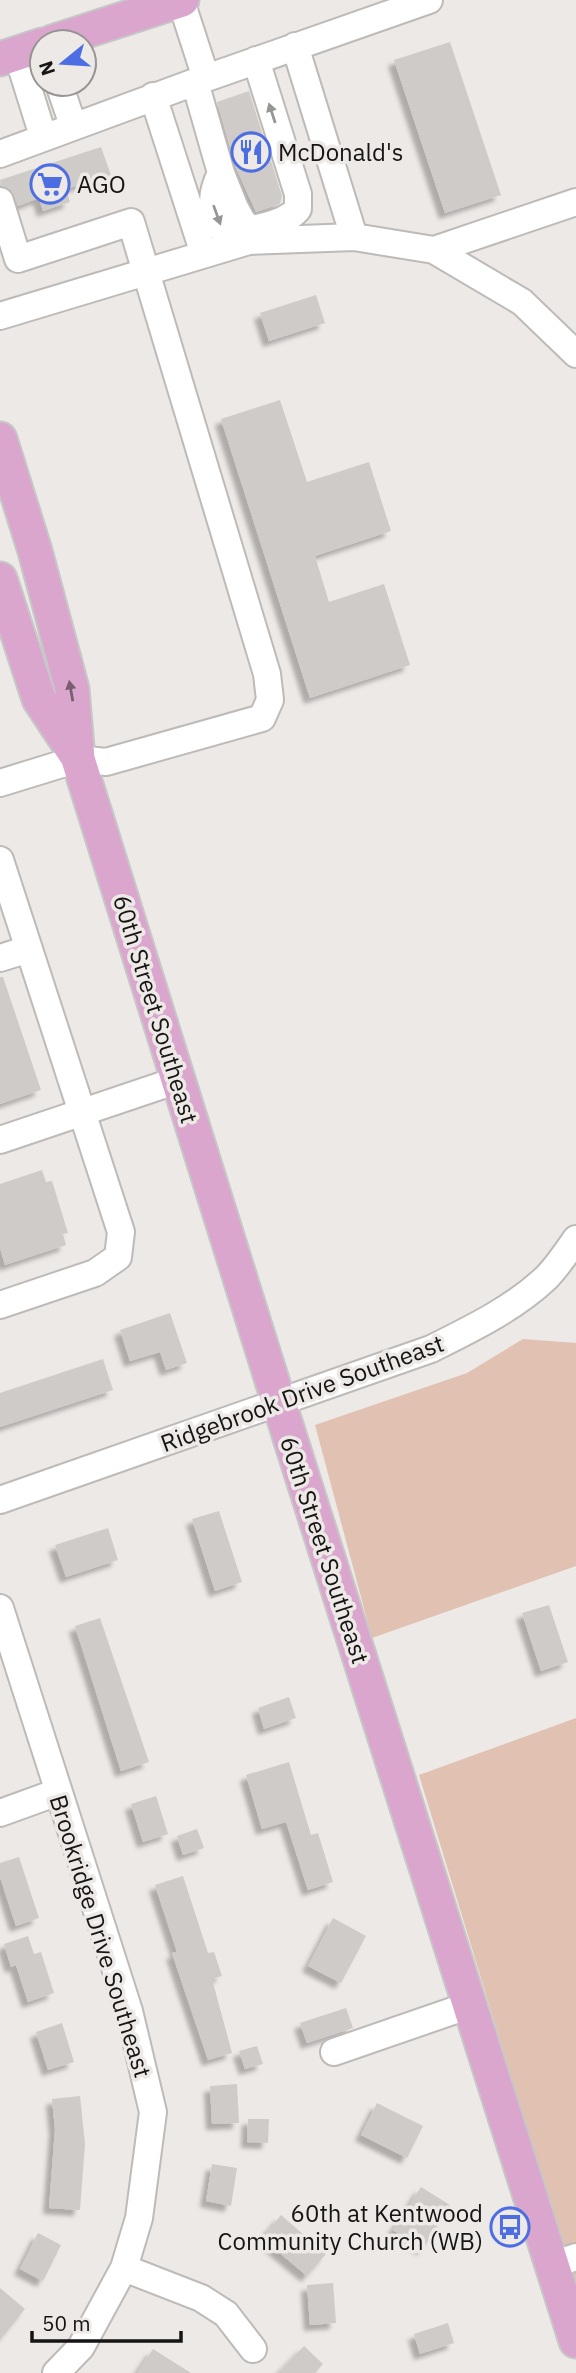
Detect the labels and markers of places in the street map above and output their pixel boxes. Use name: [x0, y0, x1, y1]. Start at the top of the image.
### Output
restaurant icon: McDonald's: [230, 131, 272, 173]
place label: McDonald's: [278, 136, 404, 168]
supermarket icon: AGO: [29, 163, 71, 205]
place label: AGO: [77, 168, 126, 200]
place label: 60th at Kentwood Community Church (WB): [218, 2197, 483, 2257]
bus stop icon: 60th at Kentwood Community Church (WB): [489, 2206, 531, 2248]

